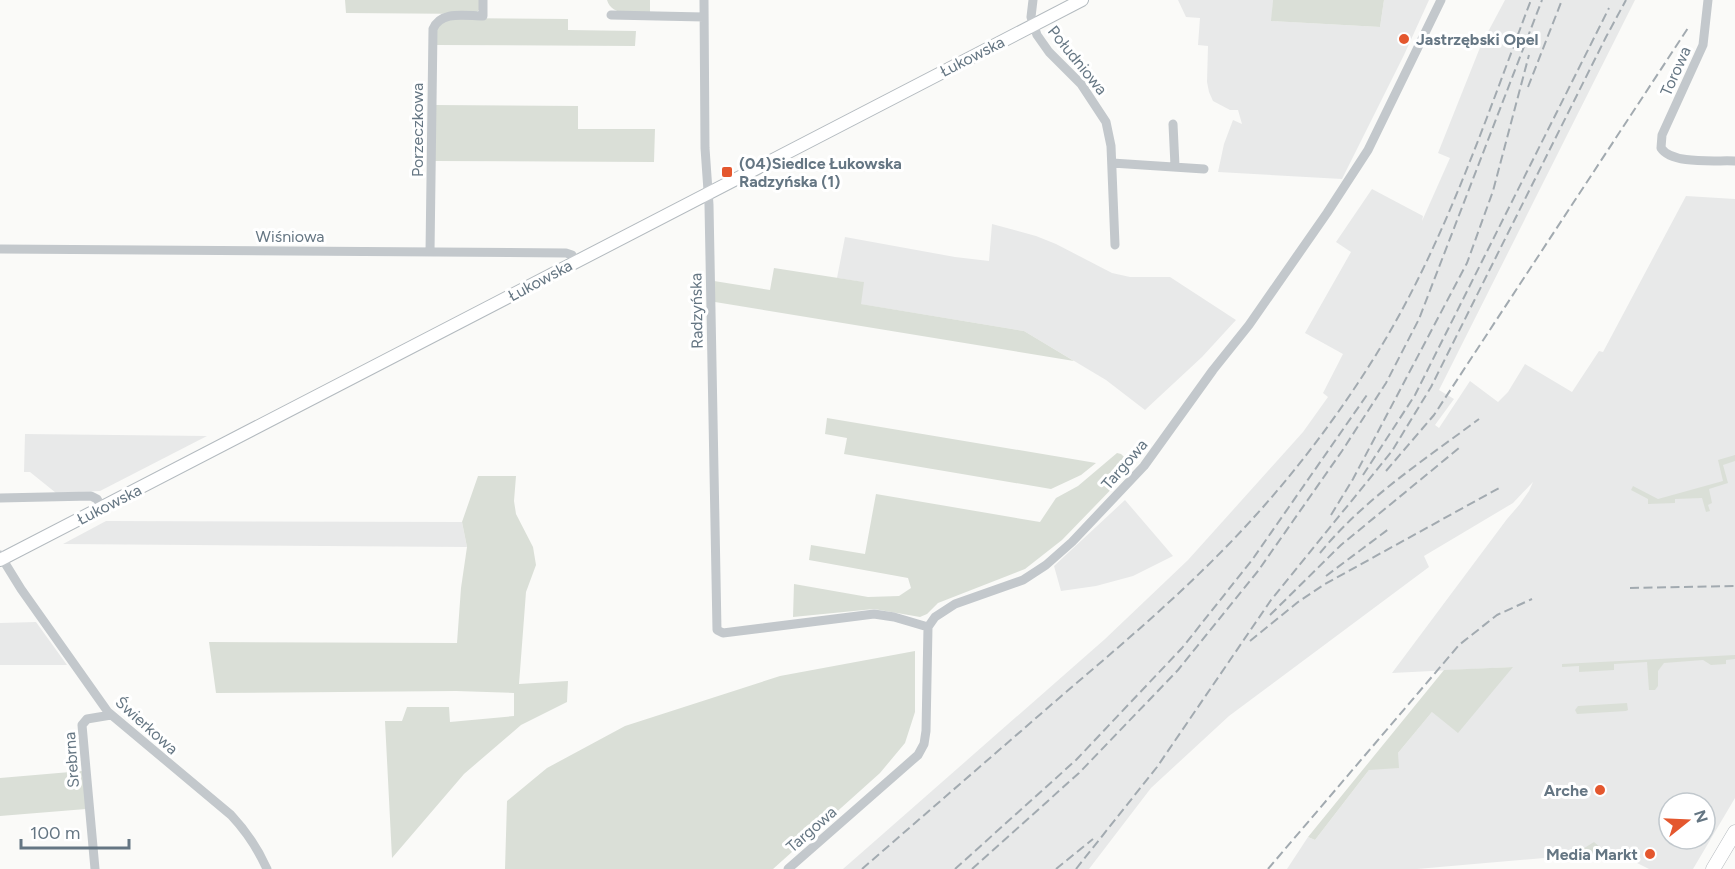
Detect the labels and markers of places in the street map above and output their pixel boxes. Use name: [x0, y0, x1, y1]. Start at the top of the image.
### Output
place label: Jastrzębski Opel: [1416, 30, 1539, 49]
marker: Jastrzębski Opel: [1397, 32, 1411, 46]
place label: (04)Siedlce Łukowska Radzyńska (1): [739, 154, 902, 191]
marker: (04)Siedlce Łukowska Radzyńska (1): [720, 165, 734, 179]
place label: Arche: [1544, 781, 1588, 800]
marker: Arche: [1593, 783, 1607, 797]
place label: Media Markt: [1546, 845, 1638, 864]
marker: Media Markt: [1643, 847, 1657, 861]

